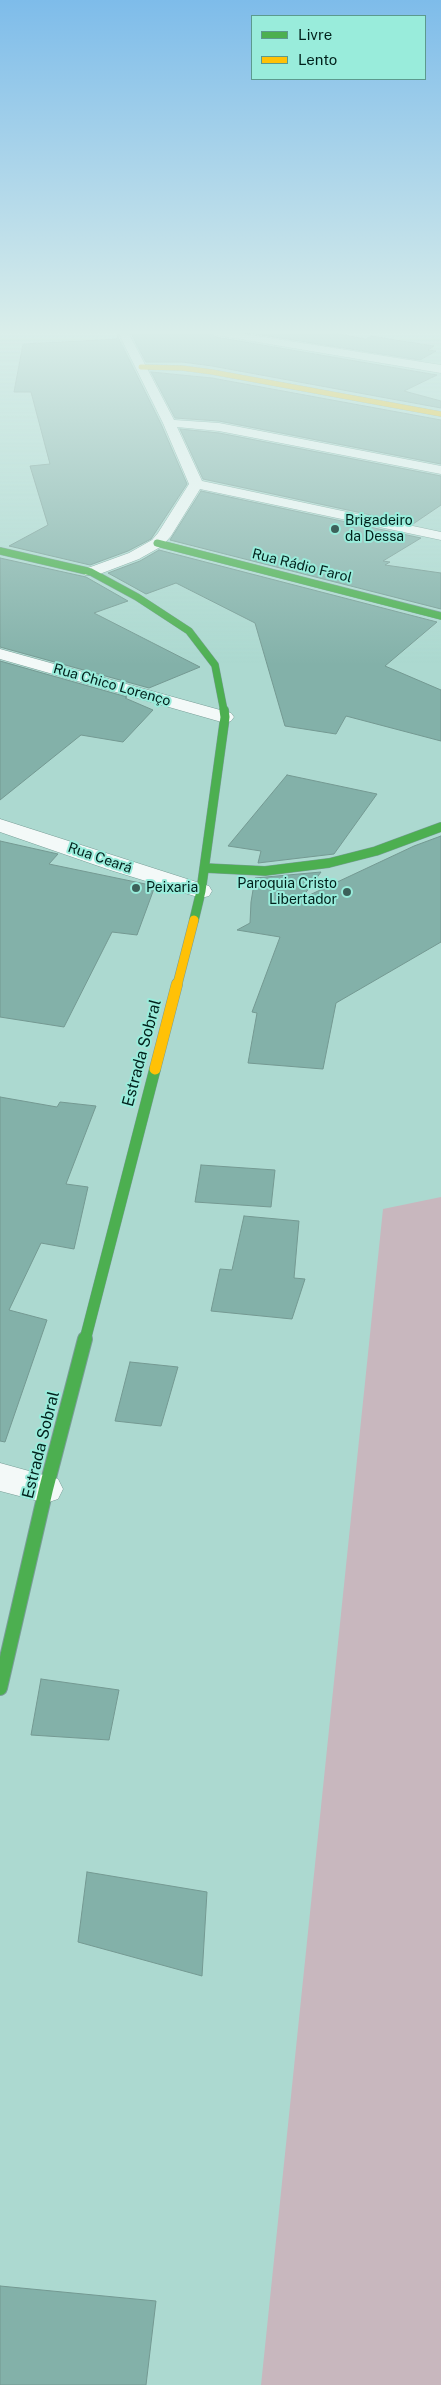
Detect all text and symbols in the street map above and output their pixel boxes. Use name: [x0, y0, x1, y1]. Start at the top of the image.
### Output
legend: [251, 15, 426, 80]
text: Livre: [298, 26, 332, 43]
text: Lento: [298, 51, 337, 68]
place label: Brigadeiro da Dessa: [345, 513, 413, 546]
marker: Brigadeiro da Dessa: [329, 523, 341, 535]
street label: Rua Rádio Farol: [250, 545, 354, 587]
street label: Rua Chico Lorenço: [51, 660, 173, 710]
street label: Rua Ceará: [66, 839, 134, 877]
place label: Paroquia Cristo Libertador: [237, 876, 337, 909]
place label: Peixaria: [146, 880, 198, 896]
marker: Peixaria: [130, 882, 142, 894]
marker: Paroquia Cristo Libertador: [341, 886, 353, 898]
street label: Estrada Sobral: [118, 997, 166, 1109]
street label: Estrada Sobral: [18, 1389, 64, 1501]

